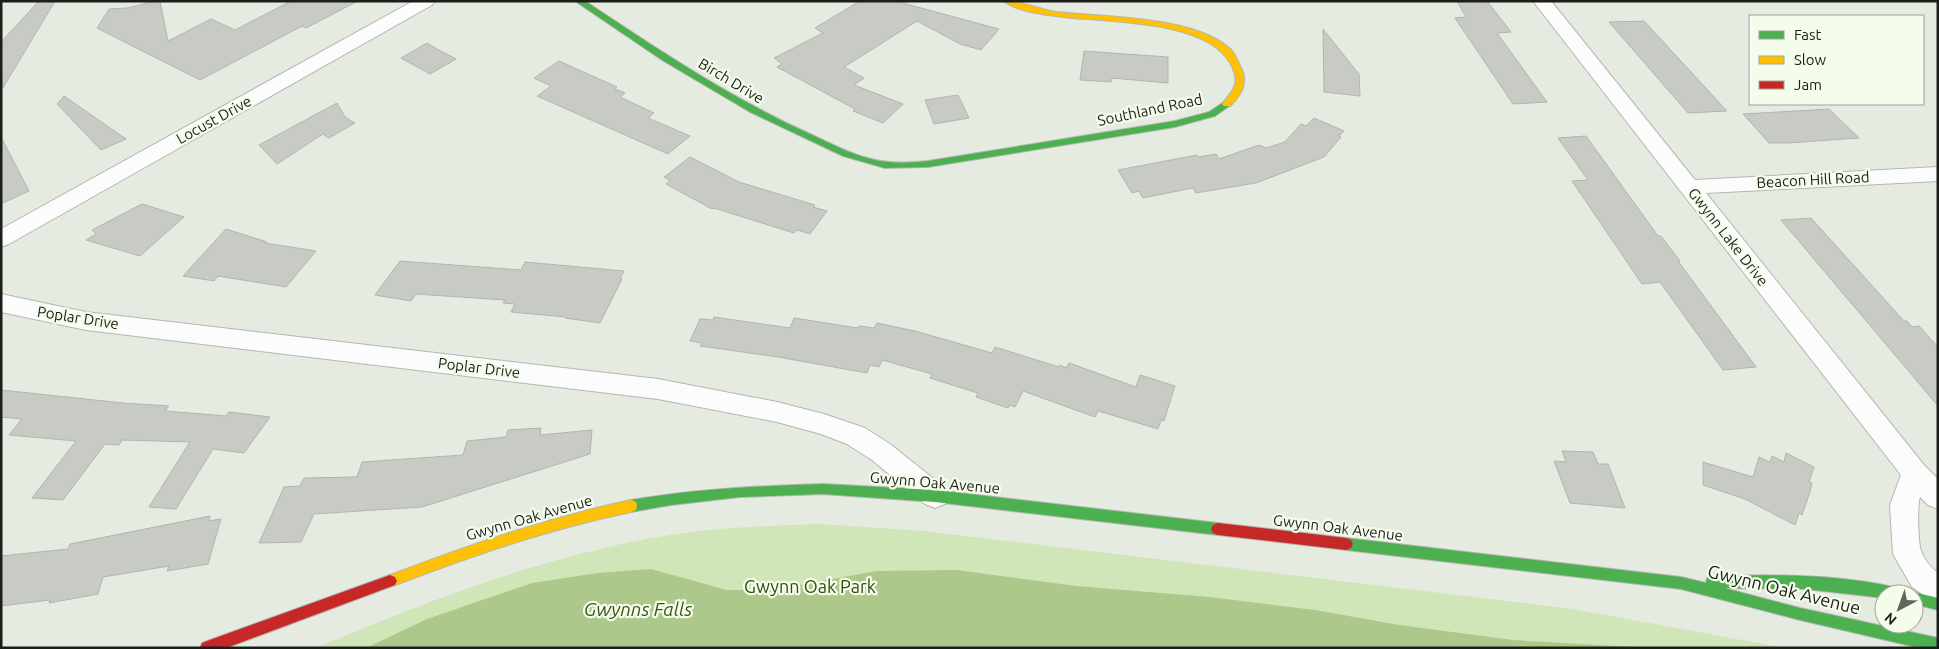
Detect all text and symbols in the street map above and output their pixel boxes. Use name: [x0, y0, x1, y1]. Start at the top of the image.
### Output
legend: [1749, 15, 1924, 105]
text: Fast: [1794, 26, 1822, 43]
text: Slow: [1794, 51, 1827, 68]
street label: Birch Drive: [695, 54, 767, 107]
text: Jam: [1794, 76, 1822, 93]
street label: Southland Road: [1096, 90, 1204, 129]
street label: Locust Drive: [173, 92, 254, 147]
street label: Beacon Hill Road: [1756, 168, 1870, 191]
street label: Gwynn Lake Drive: [1685, 184, 1772, 289]
street label: Poplar Drive: [36, 303, 120, 332]
street label: Poplar Drive: [437, 354, 521, 381]
street label: Gwynn Oak Avenue: [869, 468, 1001, 497]
street label: Gwynn Oak Avenue: [464, 491, 594, 544]
street label: Gwynn Oak Avenue: [1272, 511, 1404, 544]
street label: Gwynn Oak Avenue: [1706, 560, 1863, 618]
park label: Gwynn Oak Park: [744, 576, 876, 596]
north arrow: [1874, 584, 1924, 634]
water label: Gwynns Falls: [584, 598, 692, 620]
text: N: [1881, 609, 1900, 628]

